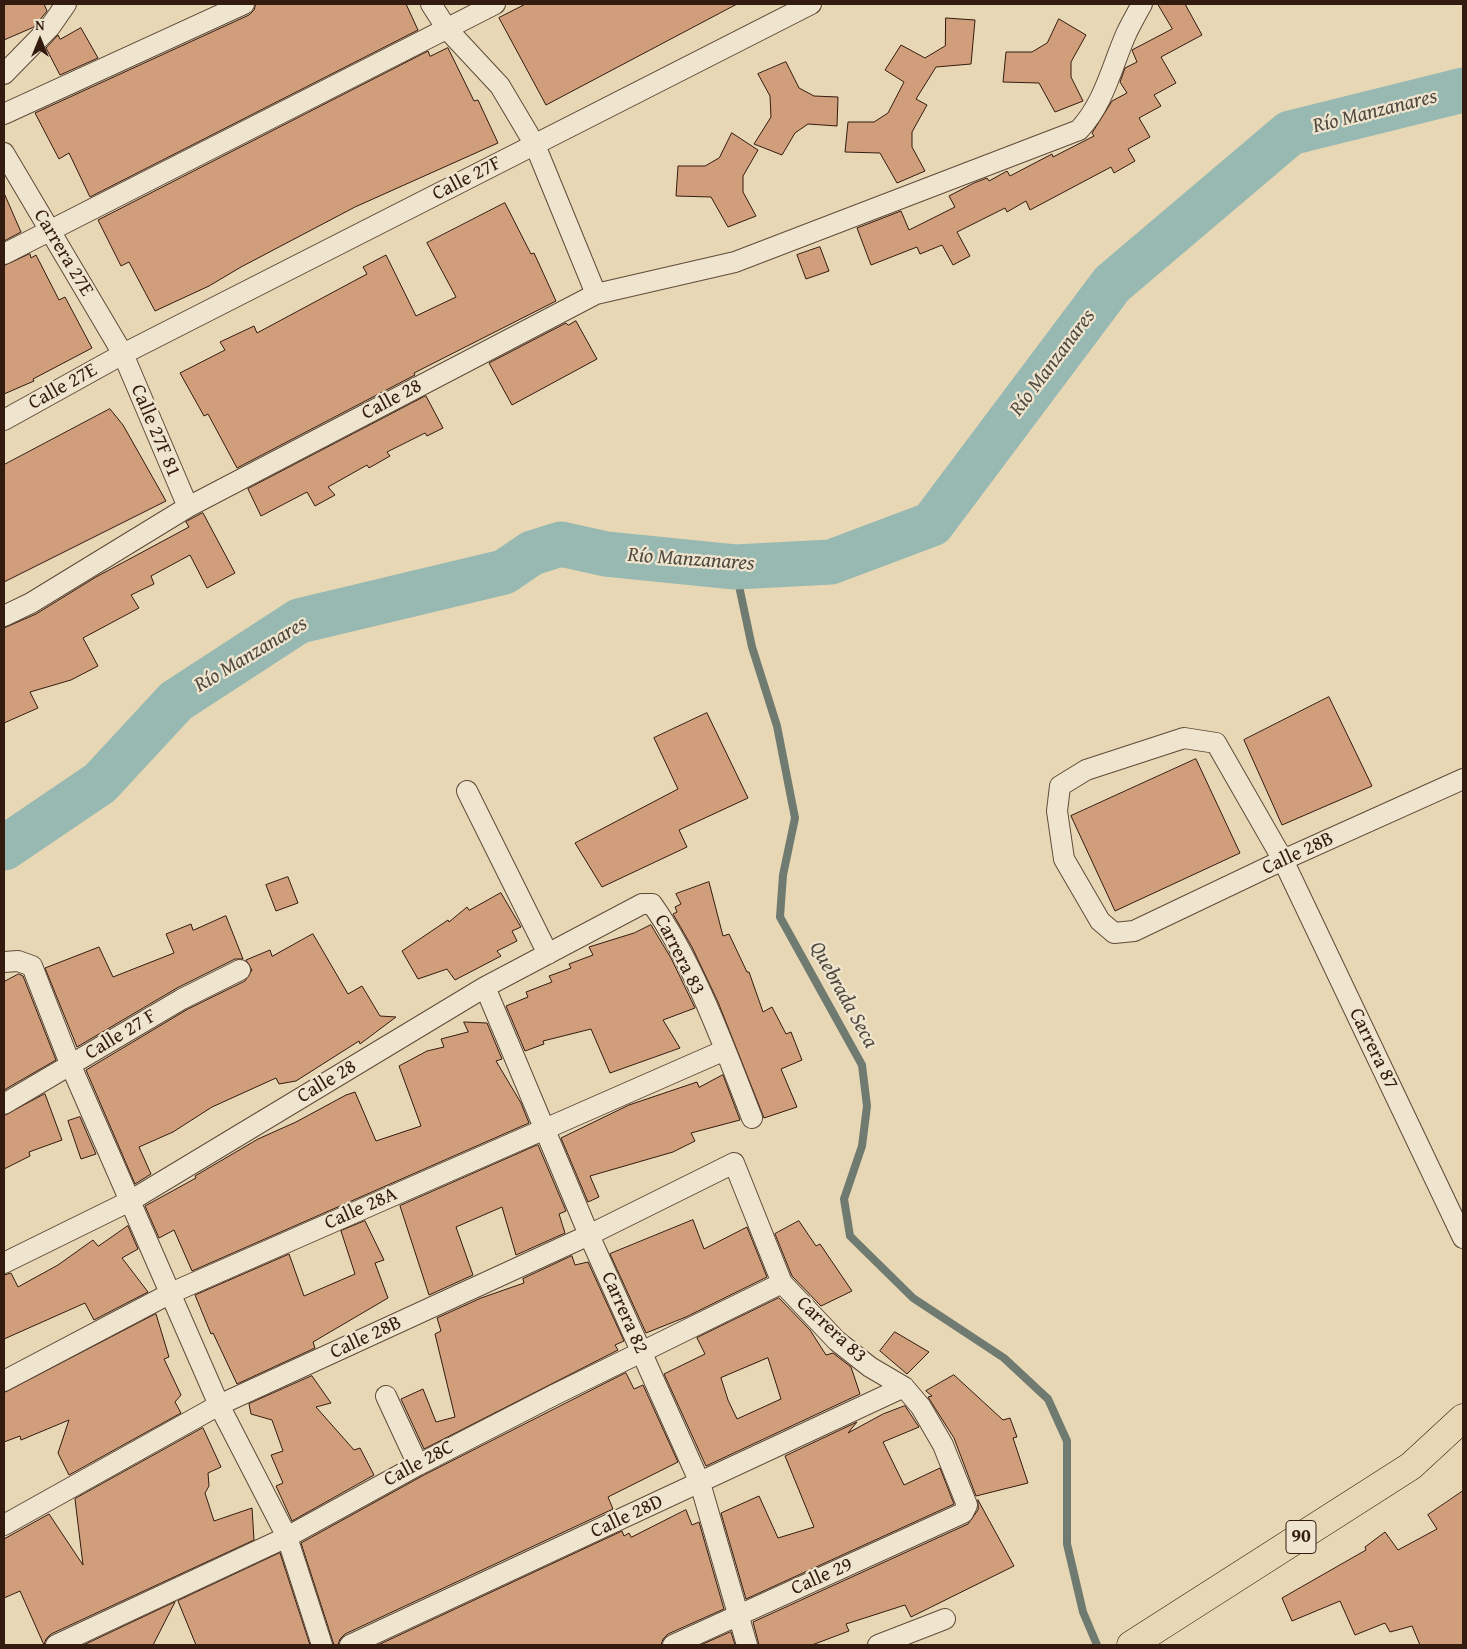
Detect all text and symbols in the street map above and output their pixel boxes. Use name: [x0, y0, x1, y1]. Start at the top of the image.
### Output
north arrow: [15, 15, 65, 65]
text: N: [35, 15, 45, 35]
water label: Río Manzanares: [1310, 84, 1440, 140]
street label: Calle 27F: [428, 151, 506, 207]
street label: Carrera 27E: [28, 205, 98, 301]
water label: Río Manzanares: [1005, 305, 1101, 421]
street label: Calle 27E: [25, 358, 101, 416]
street label: Calle 28: [358, 374, 426, 426]
street label: Calle 27F 81: [125, 381, 185, 481]
water label: Río Manzanares: [627, 543, 755, 577]
water label: Río Manzanares: [190, 611, 312, 699]
street label: Calle 28B: [1259, 827, 1337, 881]
street label: Carrera 83: [649, 911, 709, 999]
water label: Quebrada Seca: [803, 937, 883, 1053]
street label: Calle 27 F: [81, 1004, 161, 1066]
street label: Carrera 87: [1343, 1005, 1403, 1093]
street label: Calle 28: [293, 1055, 361, 1109]
street label: Calle 28A: [321, 1182, 401, 1236]
street label: Carrera 82: [595, 1268, 653, 1358]
street label: Carrera 83: [791, 1292, 871, 1368]
street label: Calle 28B: [327, 1311, 405, 1365]
street label: Calle 28C: [380, 1436, 458, 1492]
street label: Calle 28D: [587, 1490, 667, 1544]
road number: 90: [1286, 1520, 1316, 1554]
street label: Calle 29: [788, 1553, 856, 1601]

